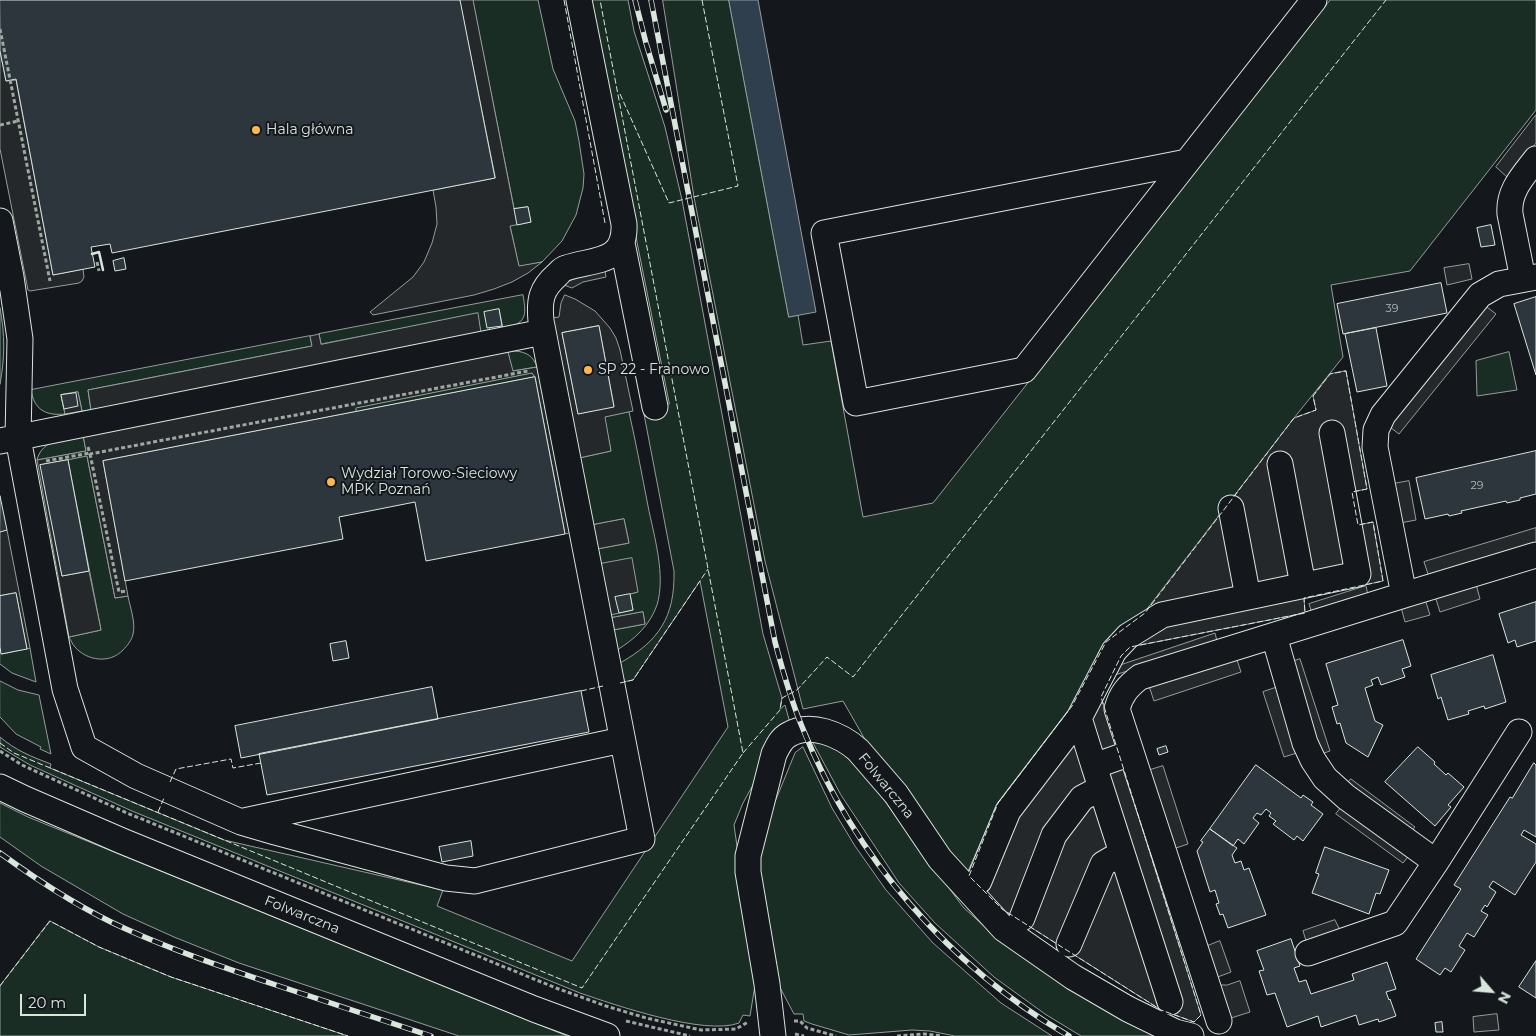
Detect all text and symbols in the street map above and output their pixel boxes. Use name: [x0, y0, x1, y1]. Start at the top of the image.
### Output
place label: Hala główna: [266, 122, 353, 138]
marker: Hala główna: [250, 124, 262, 136]
house number: 39: [1386, 302, 1398, 316]
place label: SP 22 - Franowo: [598, 362, 710, 378]
marker: SP 22 - Franowo: [582, 364, 594, 376]
place label: Wydział Torowo-Sieciowy MPK Poznań: [341, 466, 517, 498]
marker: Wydział Torowo-Sieciowy MPK Poznań: [325, 476, 337, 488]
house number: 29: [1471, 479, 1483, 493]
street label: Folwarczna: [854, 750, 918, 822]
street label: Folwarczna: [262, 892, 342, 938]
north arrow: [1466, 966, 1516, 1016]
scale bar: [22, 984, 89, 1016]
text: N: [1494, 989, 1515, 1007]
text: 20 m: [28, 993, 66, 1012]

